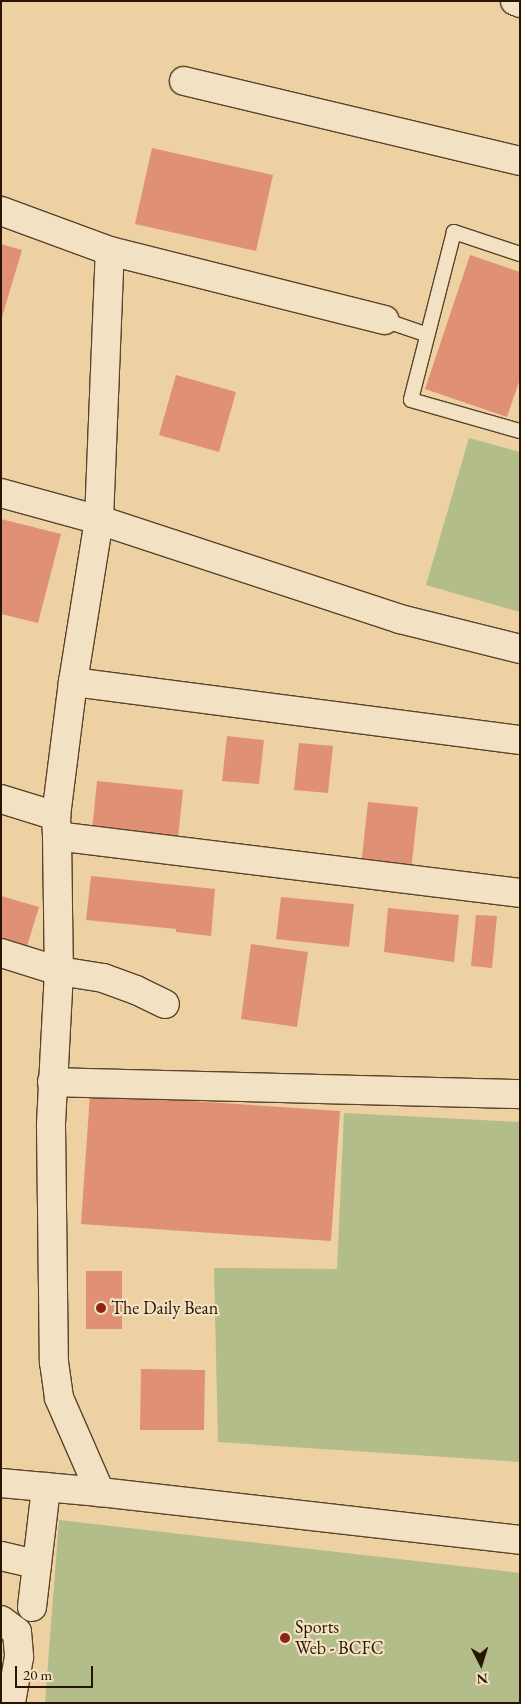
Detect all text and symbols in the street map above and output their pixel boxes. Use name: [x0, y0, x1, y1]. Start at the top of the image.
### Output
place label: The Daily Bean: [111, 1297, 218, 1319]
marker: The Daily Bean: [95, 1302, 107, 1314]
place label: Sports Web - BCFC: [295, 1617, 383, 1660]
marker: Sports Web - BCFC: [279, 1632, 291, 1644]
north arrow: [456, 1639, 506, 1689]
scale bar: [18, 1656, 95, 1688]
text: 20 m: [23, 1665, 52, 1684]
text: N: [476, 1669, 489, 1688]

